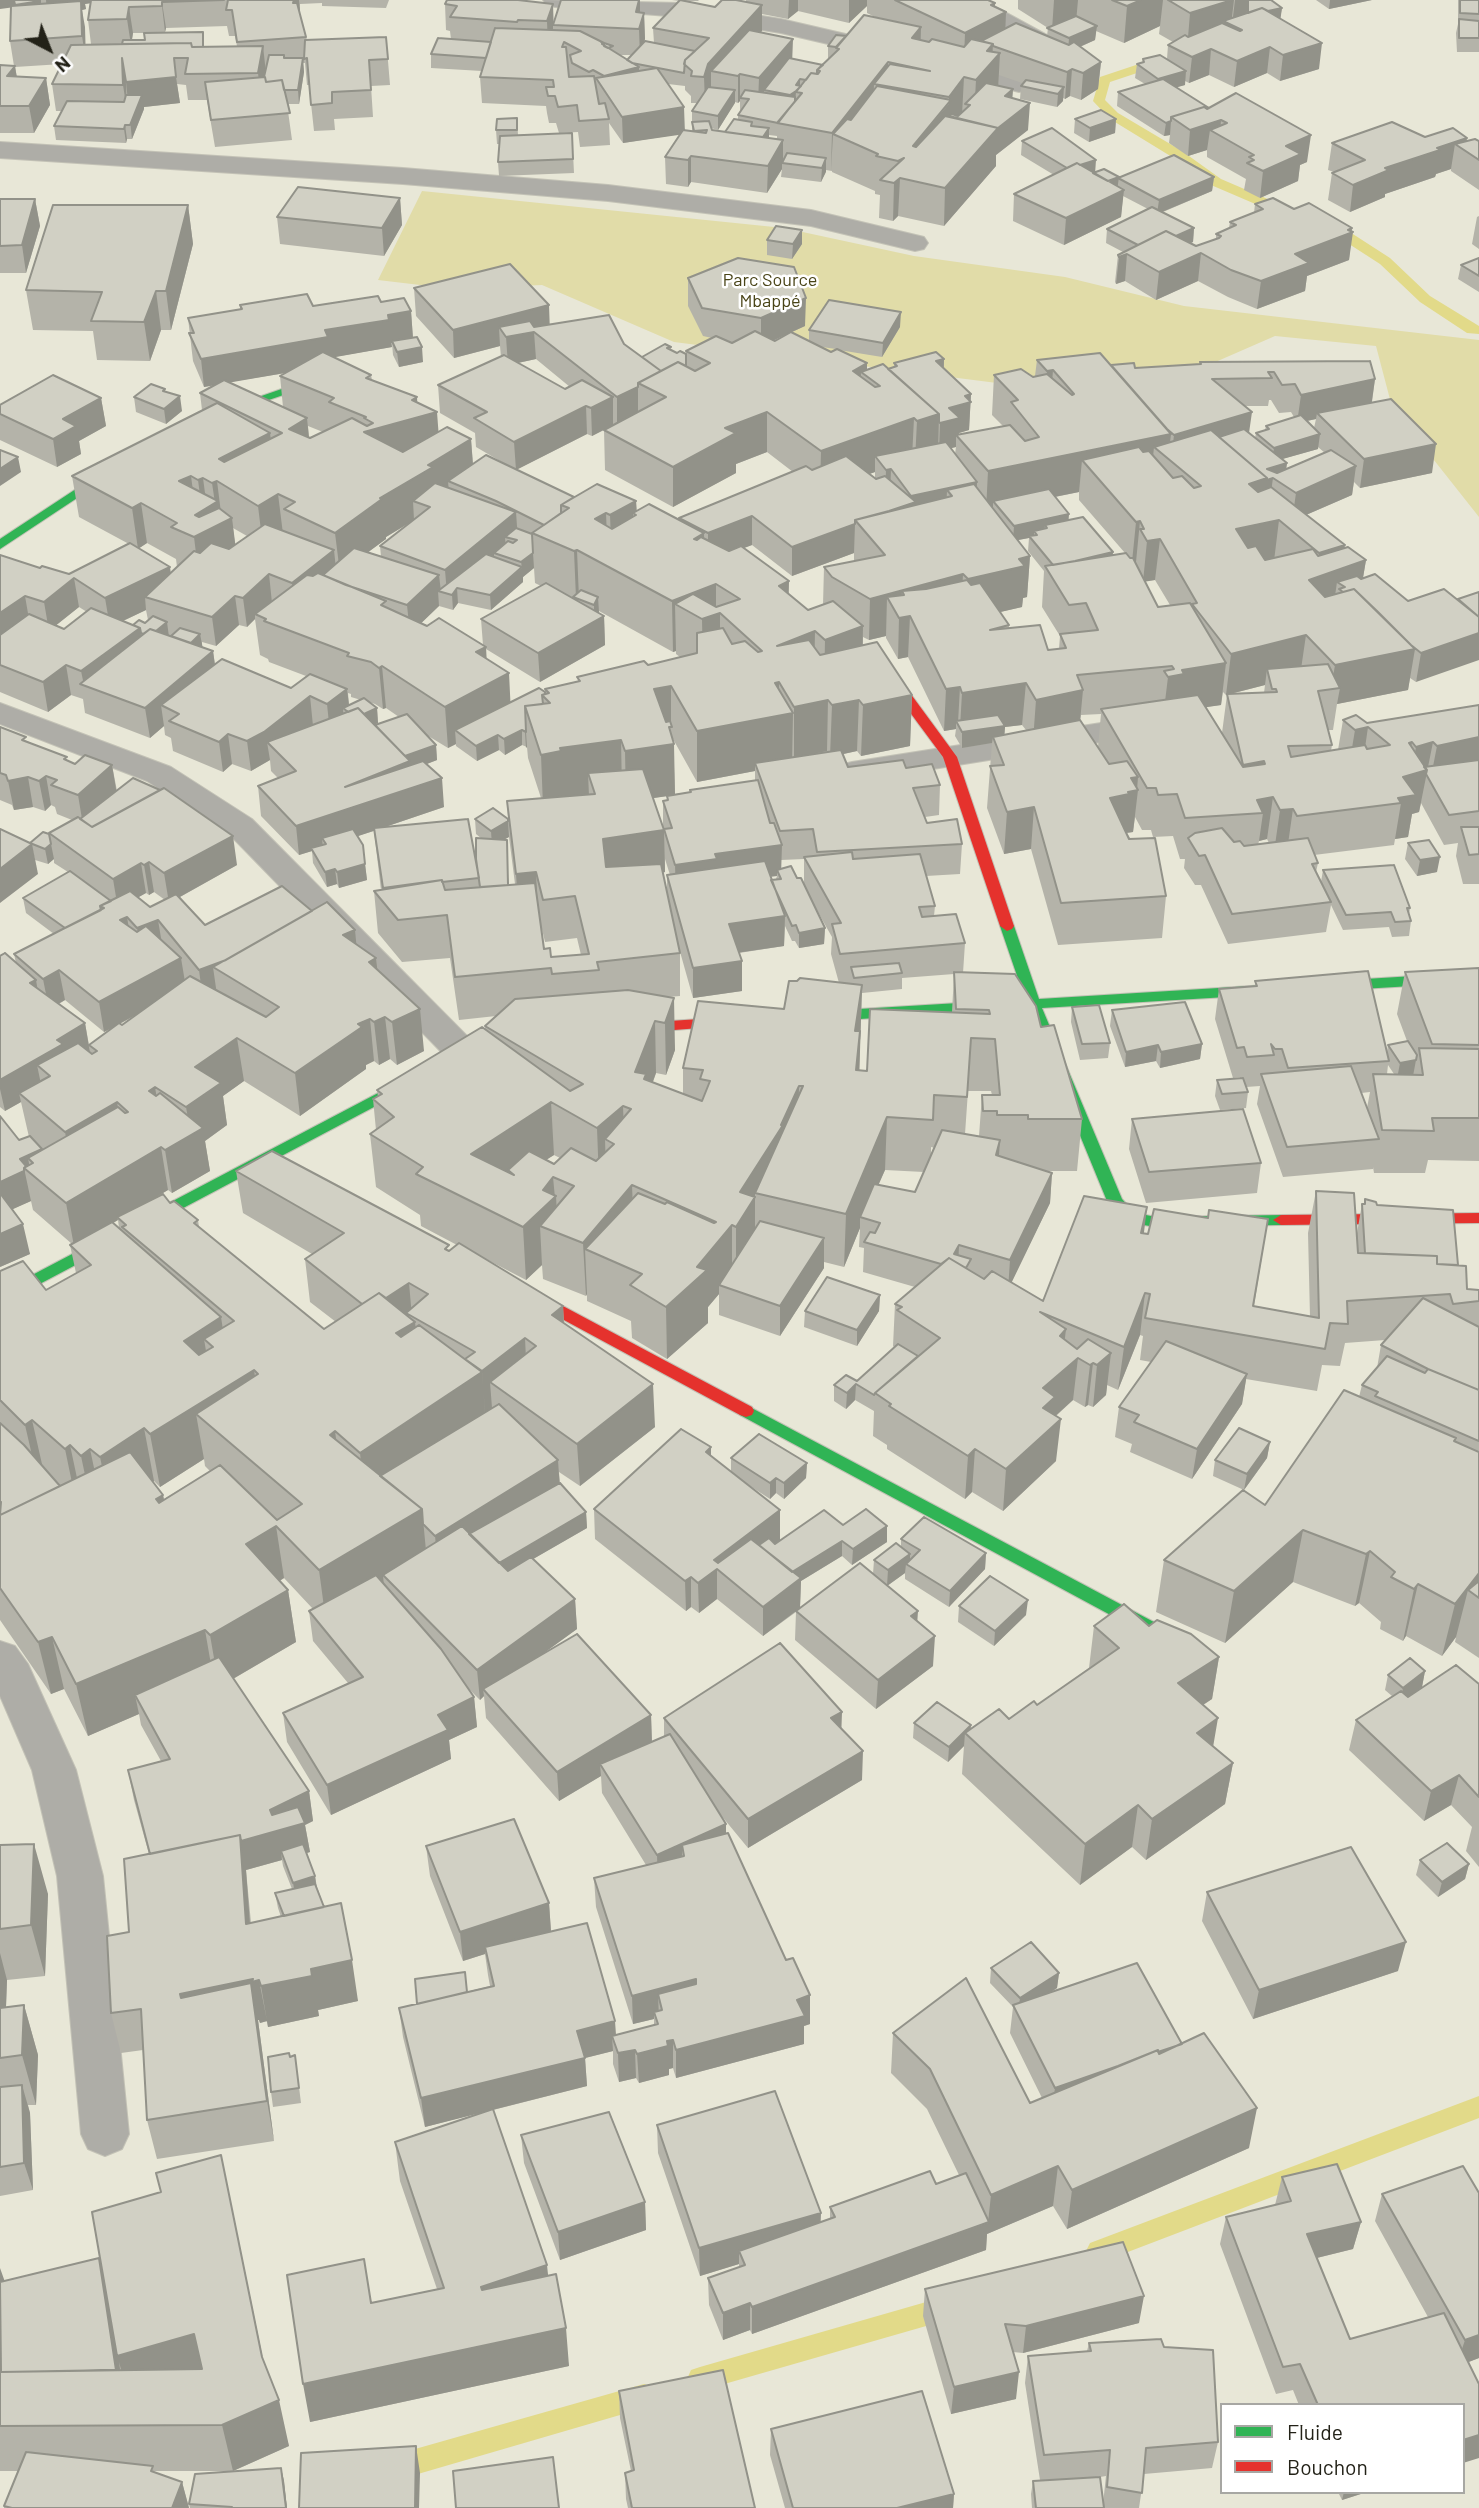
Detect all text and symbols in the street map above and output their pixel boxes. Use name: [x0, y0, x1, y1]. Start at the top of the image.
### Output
north arrow: [14, 14, 84, 84]
text: N: [51, 52, 76, 78]
park label: Parc Source Mbappé: [723, 269, 817, 312]
legend: [1220, 2403, 1465, 2494]
text: Fluide: [1287, 2419, 1343, 2444]
text: Bouchon: [1287, 2454, 1368, 2479]

